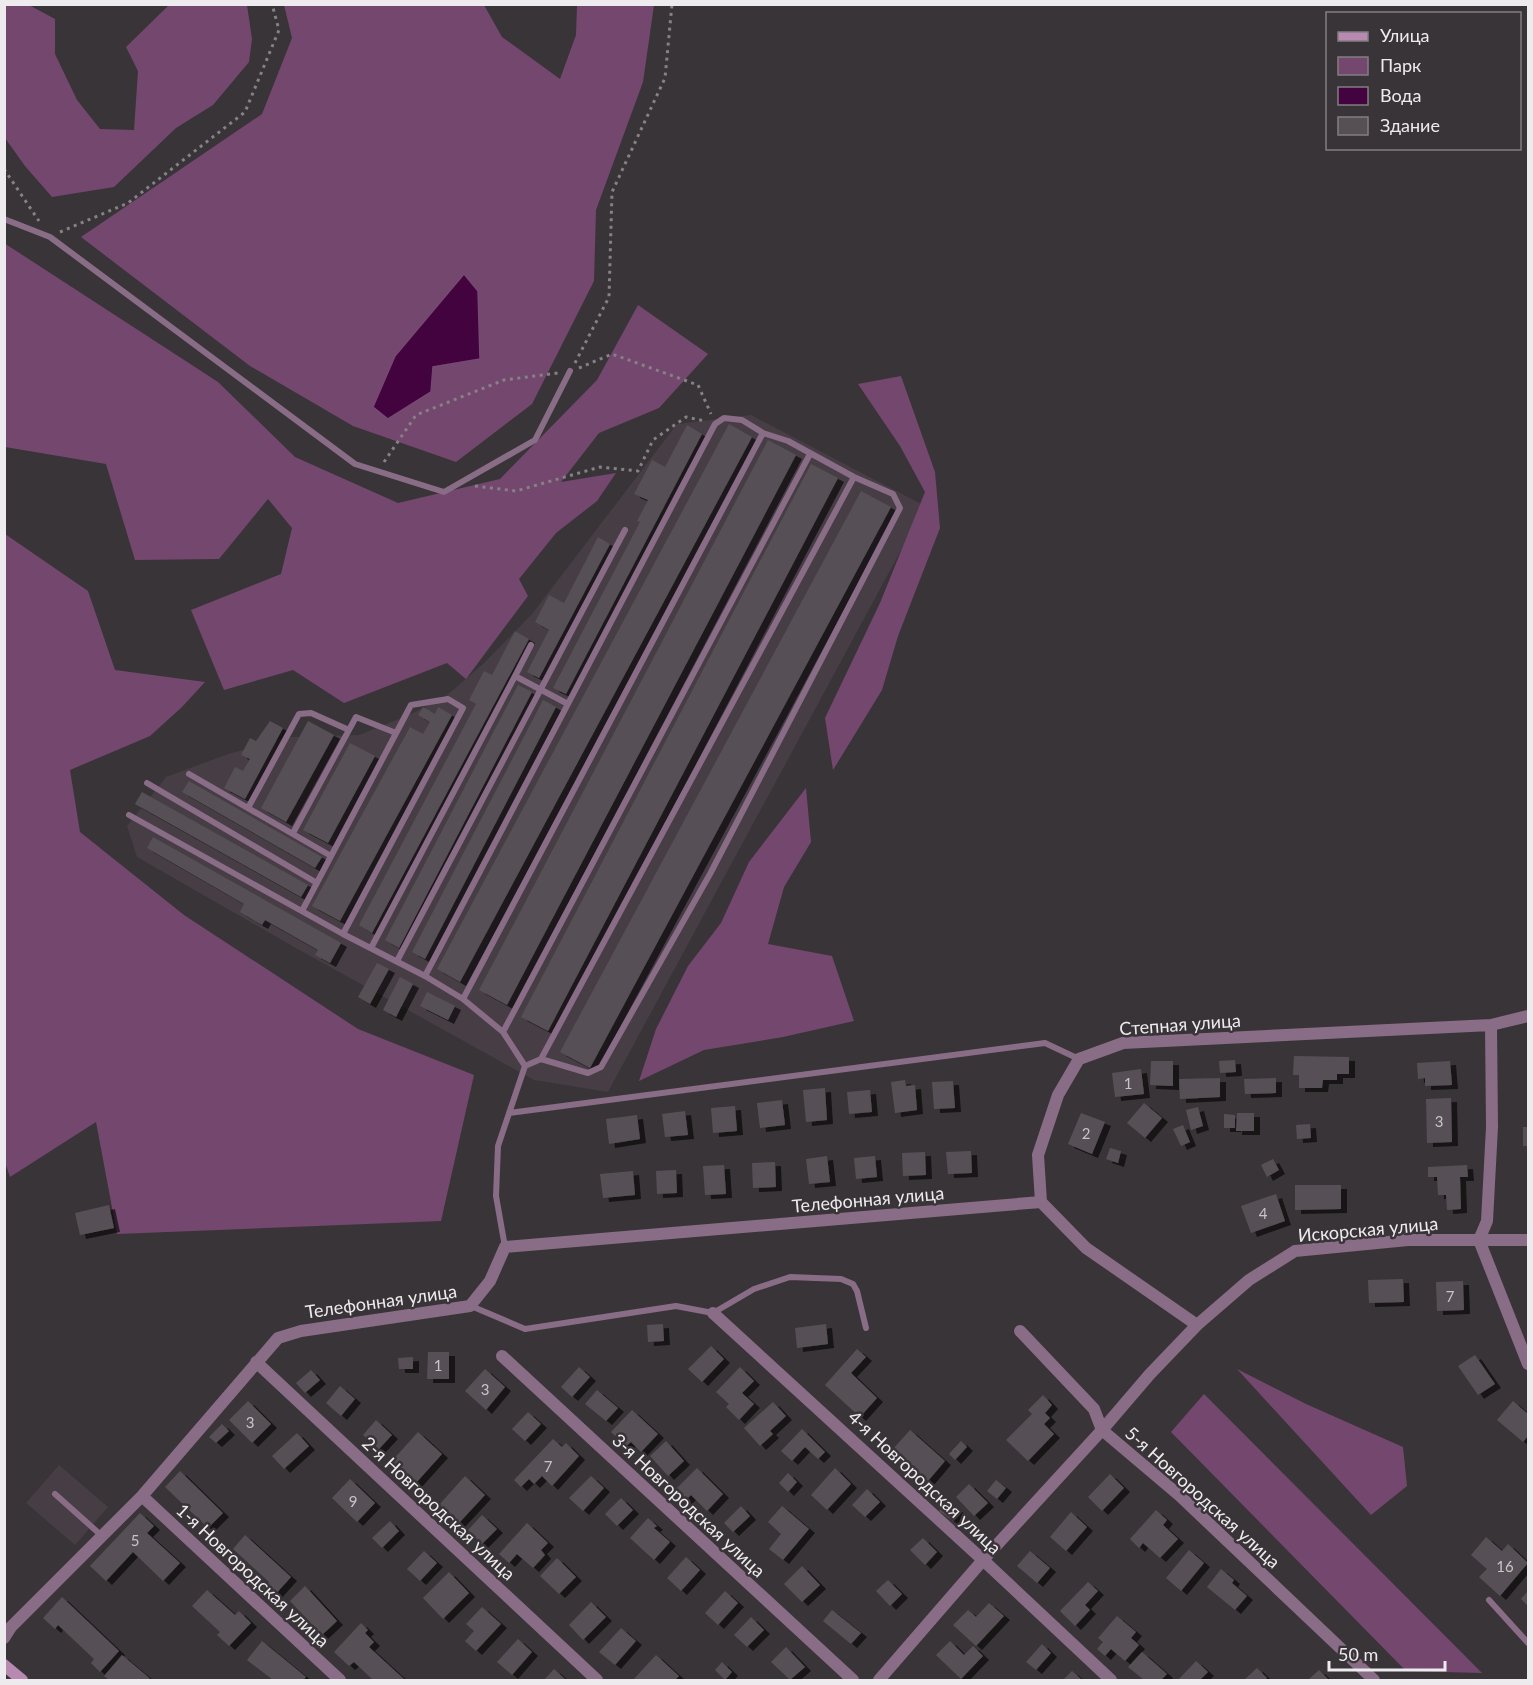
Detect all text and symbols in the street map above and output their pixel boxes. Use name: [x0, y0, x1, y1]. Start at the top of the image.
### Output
legend: [1326, 12, 1521, 150]
text: Улица: [1380, 24, 1430, 46]
text: Парк: [1380, 54, 1422, 76]
text: Вода: [1380, 84, 1421, 106]
text: Здание: [1380, 114, 1440, 136]
street label: Степная улица: [1119, 1009, 1241, 1039]
house number: 1: [1124, 1074, 1132, 1092]
house number: 3: [1435, 1112, 1443, 1130]
house number: 2: [1082, 1124, 1090, 1142]
street label: Телефонная улица: [791, 1181, 945, 1217]
house number: 4: [1259, 1204, 1268, 1222]
street label: Искорская улица: [1297, 1212, 1439, 1246]
street label: Телефонная улица: [304, 1279, 458, 1323]
house number: 7: [1446, 1287, 1455, 1305]
house number: 1: [434, 1356, 442, 1374]
house number: 3: [481, 1380, 489, 1398]
street label: 4-я Новгородская улица: [844, 1405, 1006, 1559]
house number: 3: [246, 1413, 254, 1431]
street label: 5-я Новгородская улица: [1121, 1422, 1285, 1572]
street label: 3-я Новгородская улица: [608, 1428, 770, 1582]
street label: 2-я Новгородская улица: [358, 1431, 520, 1585]
house number: 7: [544, 1457, 553, 1475]
house number: 9: [349, 1492, 357, 1510]
street label: 1-я Новгородская улица: [172, 1498, 334, 1652]
house number: 5: [131, 1531, 139, 1549]
house number: 16: [1496, 1557, 1514, 1575]
scale bar: [1329, 1634, 1444, 1672]
text: 50 m: [1338, 1643, 1378, 1665]

